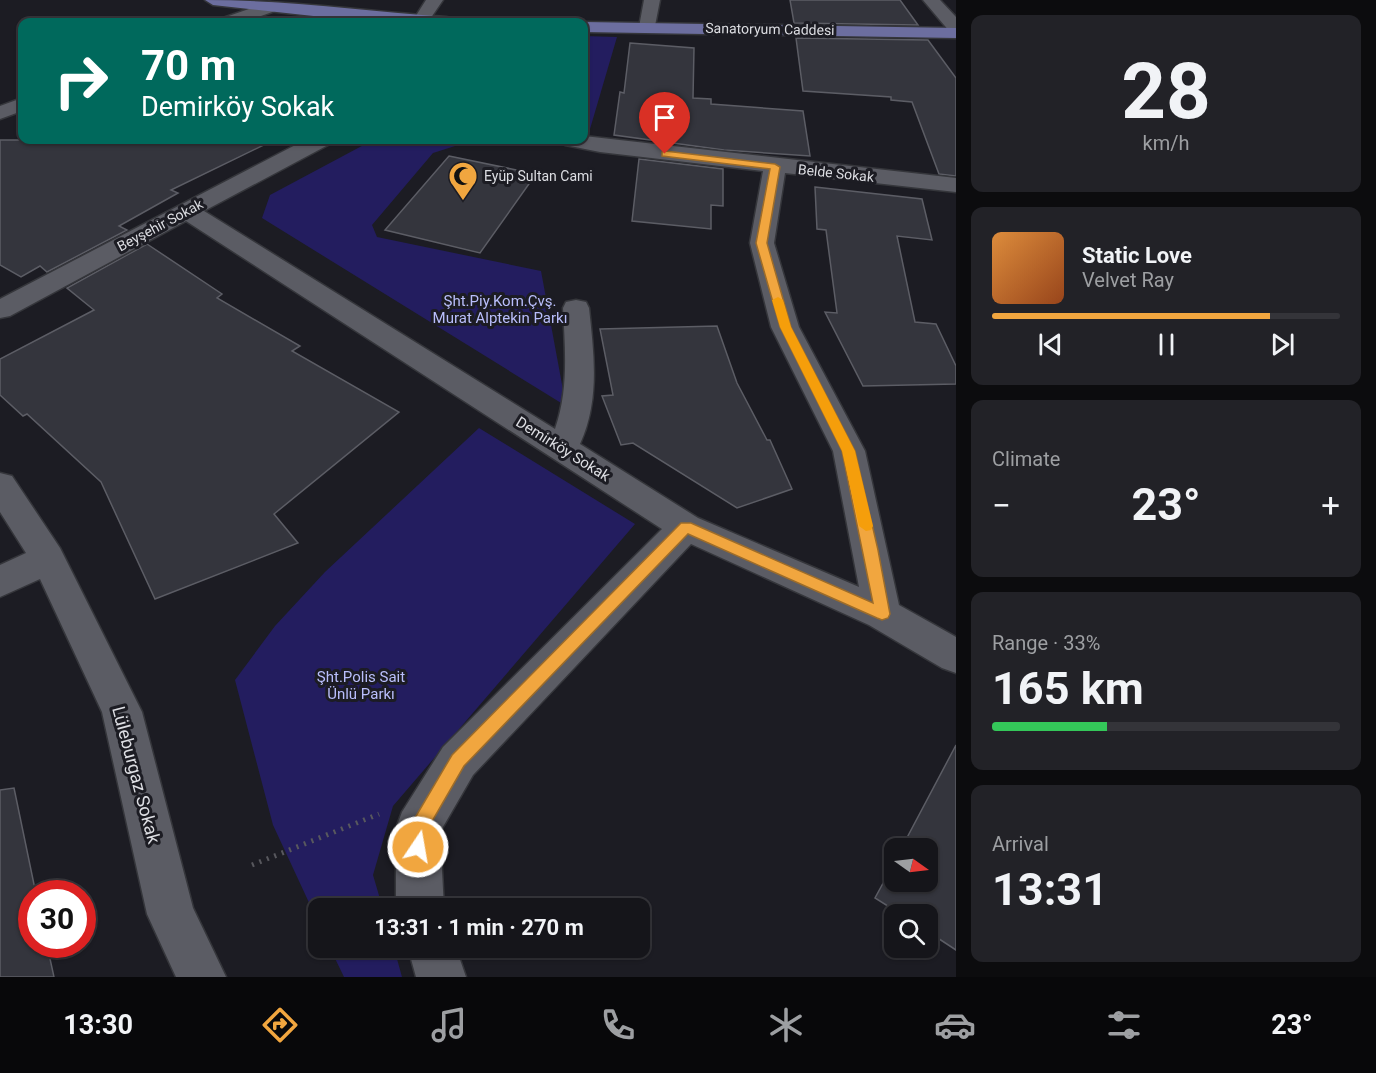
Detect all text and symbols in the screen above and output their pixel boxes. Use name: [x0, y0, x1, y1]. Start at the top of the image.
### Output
street label: Sanatoryum Caddesi: [705, 20, 835, 38]
text: 70 m: [141, 41, 236, 90]
icon: right: [42, 42, 120, 120]
text: 28: [1121, 46, 1211, 137]
text: Demirköy Sokak: [141, 91, 334, 123]
pin: [639, 92, 690, 154]
icon: arrive: [648, 101, 681, 134]
text: km/h: [1143, 131, 1189, 155]
mosque icon: Eyüp Sultan Cami: [447, 160, 479, 202]
street label: Belde Sokak: [797, 161, 876, 185]
place label: Eyüp Sultan Cami: [484, 168, 593, 184]
street label: Beyşehir Sokak: [114, 195, 206, 254]
text: Static Love: [1082, 243, 1192, 268]
text: Velvet Ray: [1082, 268, 1174, 292]
park label: Şht.Piy.Kom.Çvş. Murat Alptekin Parkı: [433, 292, 567, 327]
icon: previous: [1034, 328, 1067, 361]
icon: pause: [1150, 328, 1183, 361]
icon: next: [1266, 328, 1299, 361]
street label: Demirköy Sokak: [513, 413, 614, 485]
text: Climate: [992, 447, 1060, 471]
text: 23°: [1131, 478, 1201, 531]
text: −: [992, 486, 1011, 525]
text: +: [1321, 486, 1340, 525]
text: Range · 33%: [992, 631, 1100, 655]
text: 165 km: [992, 662, 1144, 715]
park label: Şht.Polis Sait Ünlü Parkı: [317, 668, 405, 703]
street label: Lüleburgaz Sokak: [108, 704, 165, 847]
position arrow: [386, 815, 450, 879]
text: Arrival: [992, 832, 1049, 856]
north arrow: [884, 838, 938, 892]
map controls: [884, 838, 938, 958]
text: 13:31: [992, 863, 1108, 916]
speed limit sign: 30: [18, 880, 96, 958]
button: search: [884, 904, 938, 958]
text: 13:31 · 1 min · 270 m: [374, 915, 584, 940]
icon: directions: [259, 1004, 301, 1046]
icon: music: [428, 1004, 470, 1046]
icon: phone: [597, 1004, 639, 1046]
icon: climate: [765, 1004, 807, 1046]
icon: car: [934, 1004, 976, 1046]
icon: filters: [1103, 1004, 1145, 1046]
text: 13:30: [63, 1009, 133, 1041]
text: 23°: [1271, 1009, 1313, 1041]

